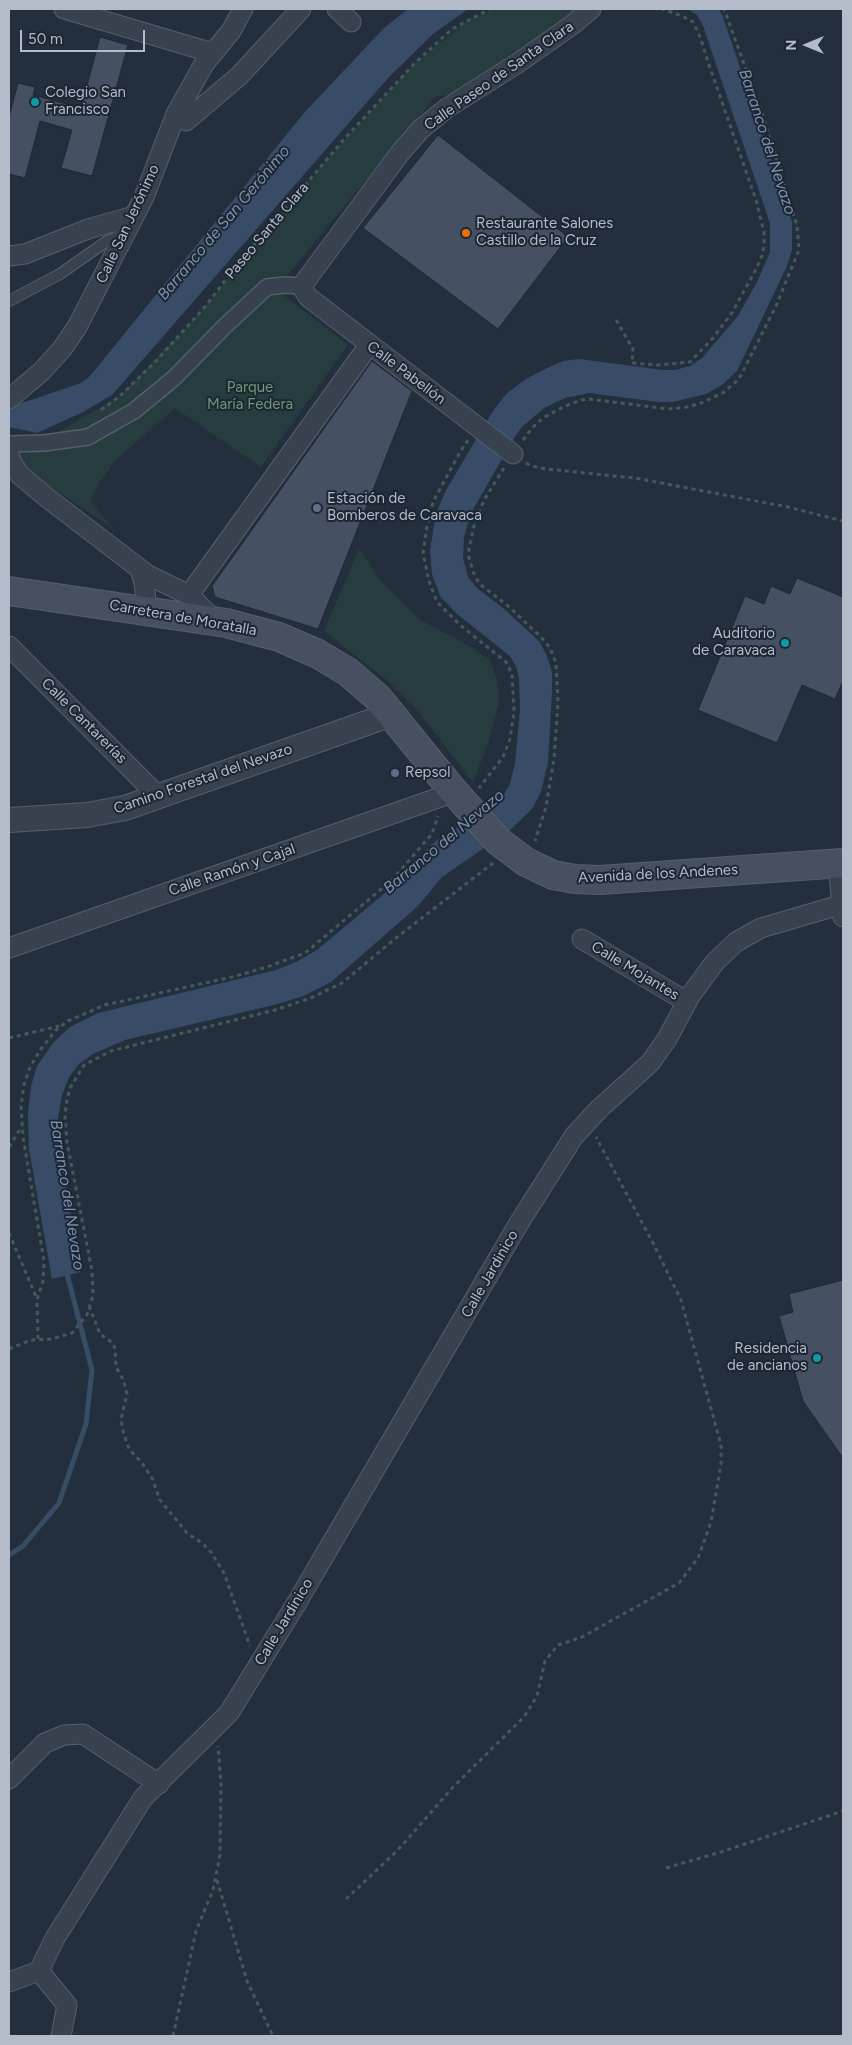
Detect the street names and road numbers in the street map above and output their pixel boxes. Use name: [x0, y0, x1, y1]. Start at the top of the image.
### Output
street label: Calle Paseo de Santa Clara: [421, 18, 577, 134]
street label: Calle San Jerónimo: [93, 162, 163, 286]
street label: Paseo Santa Clara: [221, 179, 313, 283]
street label: Calle Pabellón: [363, 338, 449, 408]
street label: Carretera de Moratalla: [108, 596, 258, 640]
street label: Calle Cantarerías: [37, 674, 131, 768]
street label: Camino Forestal del Nevazo: [111, 740, 295, 818]
street label: Calle Ramón y Cajal: [166, 840, 298, 900]
street label: Avenida de los Andenes: [578, 861, 738, 887]
street label: Calle Mojantes: [588, 938, 682, 1004]
street label: Calle Jardinico: [458, 1227, 522, 1321]
street label: Calle Jardinico: [251, 1575, 317, 1669]

